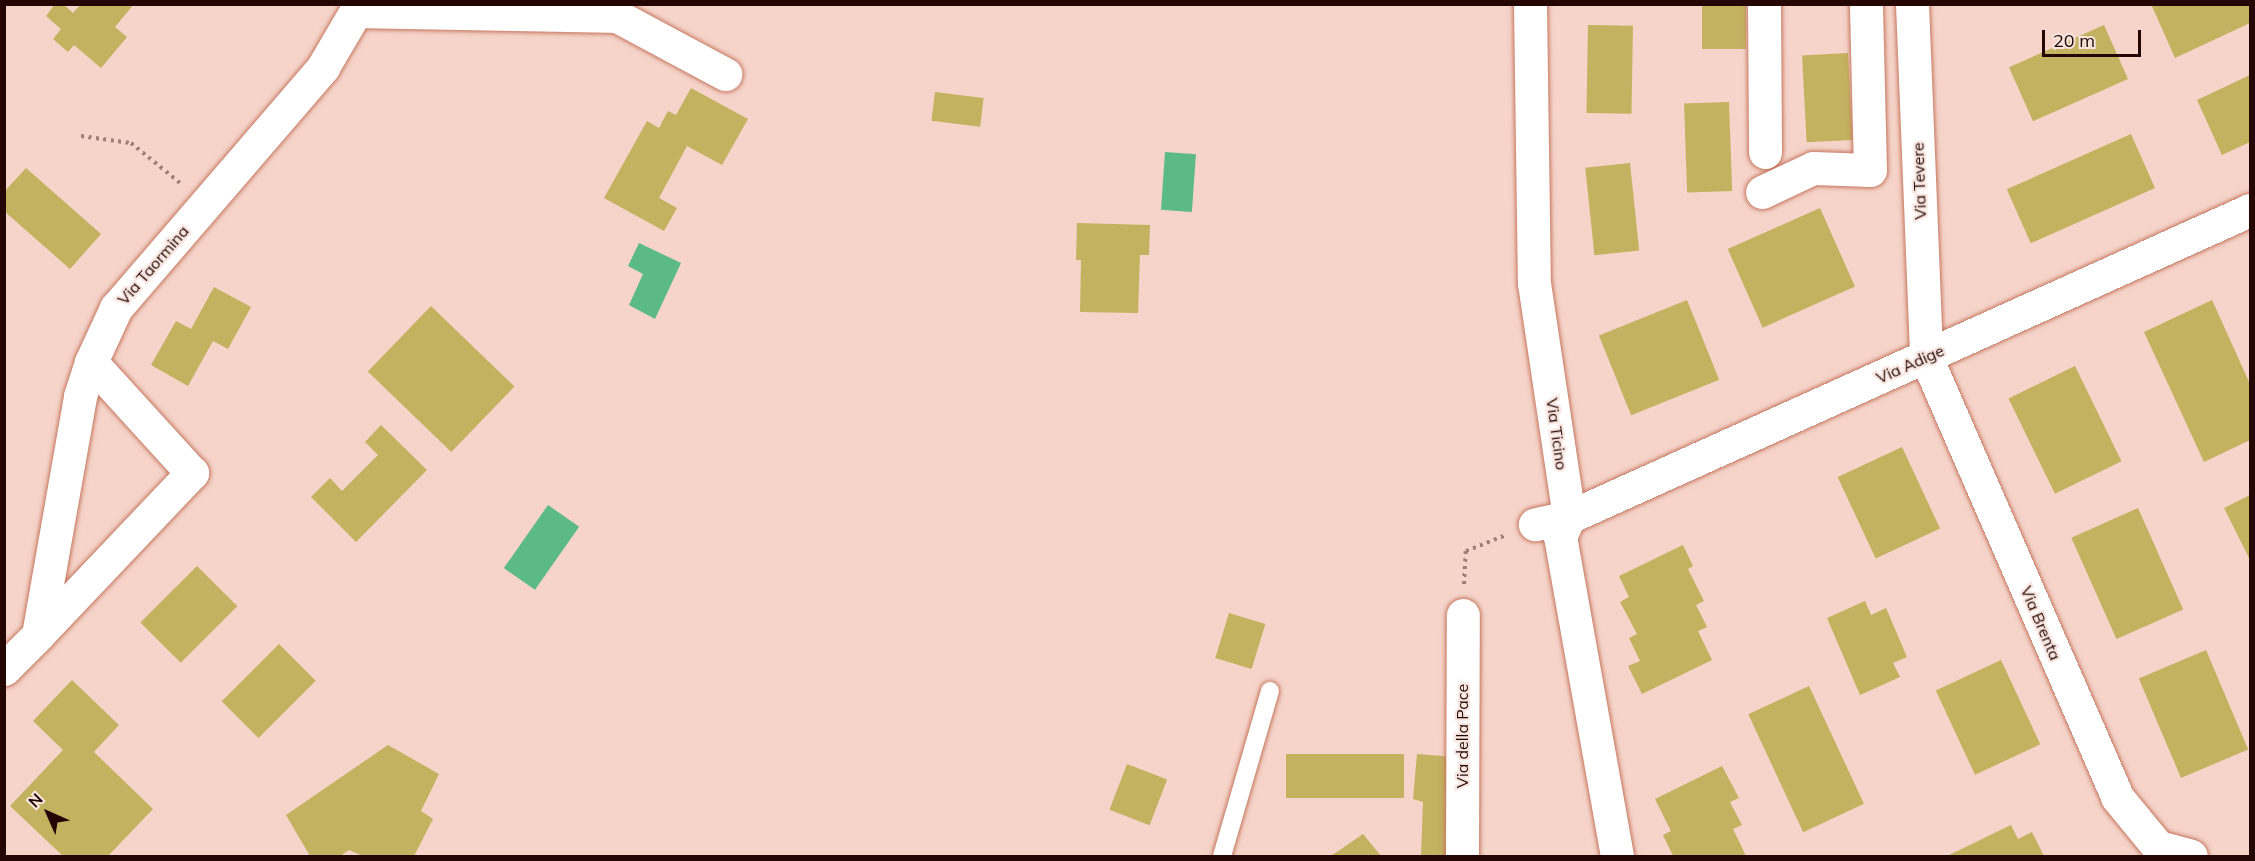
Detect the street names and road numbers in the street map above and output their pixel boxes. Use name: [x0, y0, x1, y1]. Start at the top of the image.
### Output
street label: Via Tevere: [1908, 142, 1930, 220]
street label: Via Taormina: [113, 222, 193, 308]
street label: Via Adige: [1873, 341, 1947, 387]
street label: Via Ticino: [1542, 397, 1572, 471]
street label: Via Brenta: [2017, 583, 2065, 663]
street label: Via della Pace: [1452, 684, 1472, 788]

